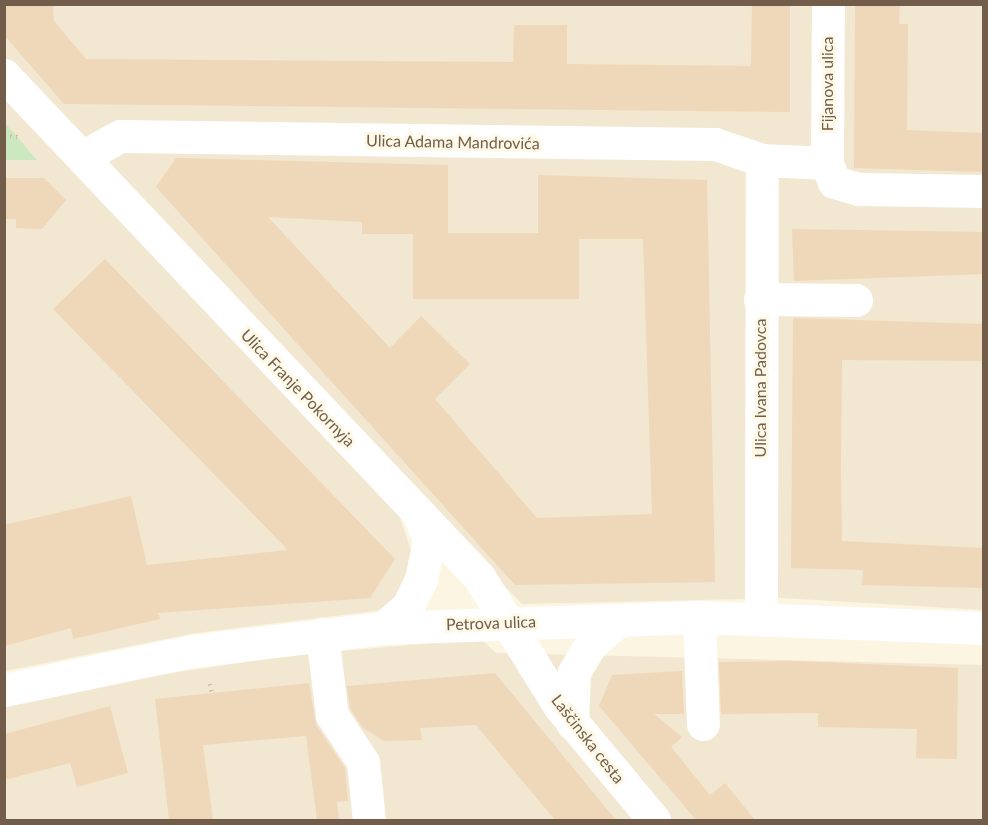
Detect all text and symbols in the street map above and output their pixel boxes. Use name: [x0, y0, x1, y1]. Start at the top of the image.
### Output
street label: Fijanova ulica: [817, 37, 837, 131]
street label: Ulica Adama Mandrovića: [366, 131, 540, 153]
street label: Ulica Ivana Padovca: [750, 319, 770, 457]
street label: Ulica Franje Pokornyja: [237, 325, 359, 451]
street label: Petrova ulica: [446, 612, 536, 634]
street label: Laščinska cesta: [547, 691, 629, 787]

